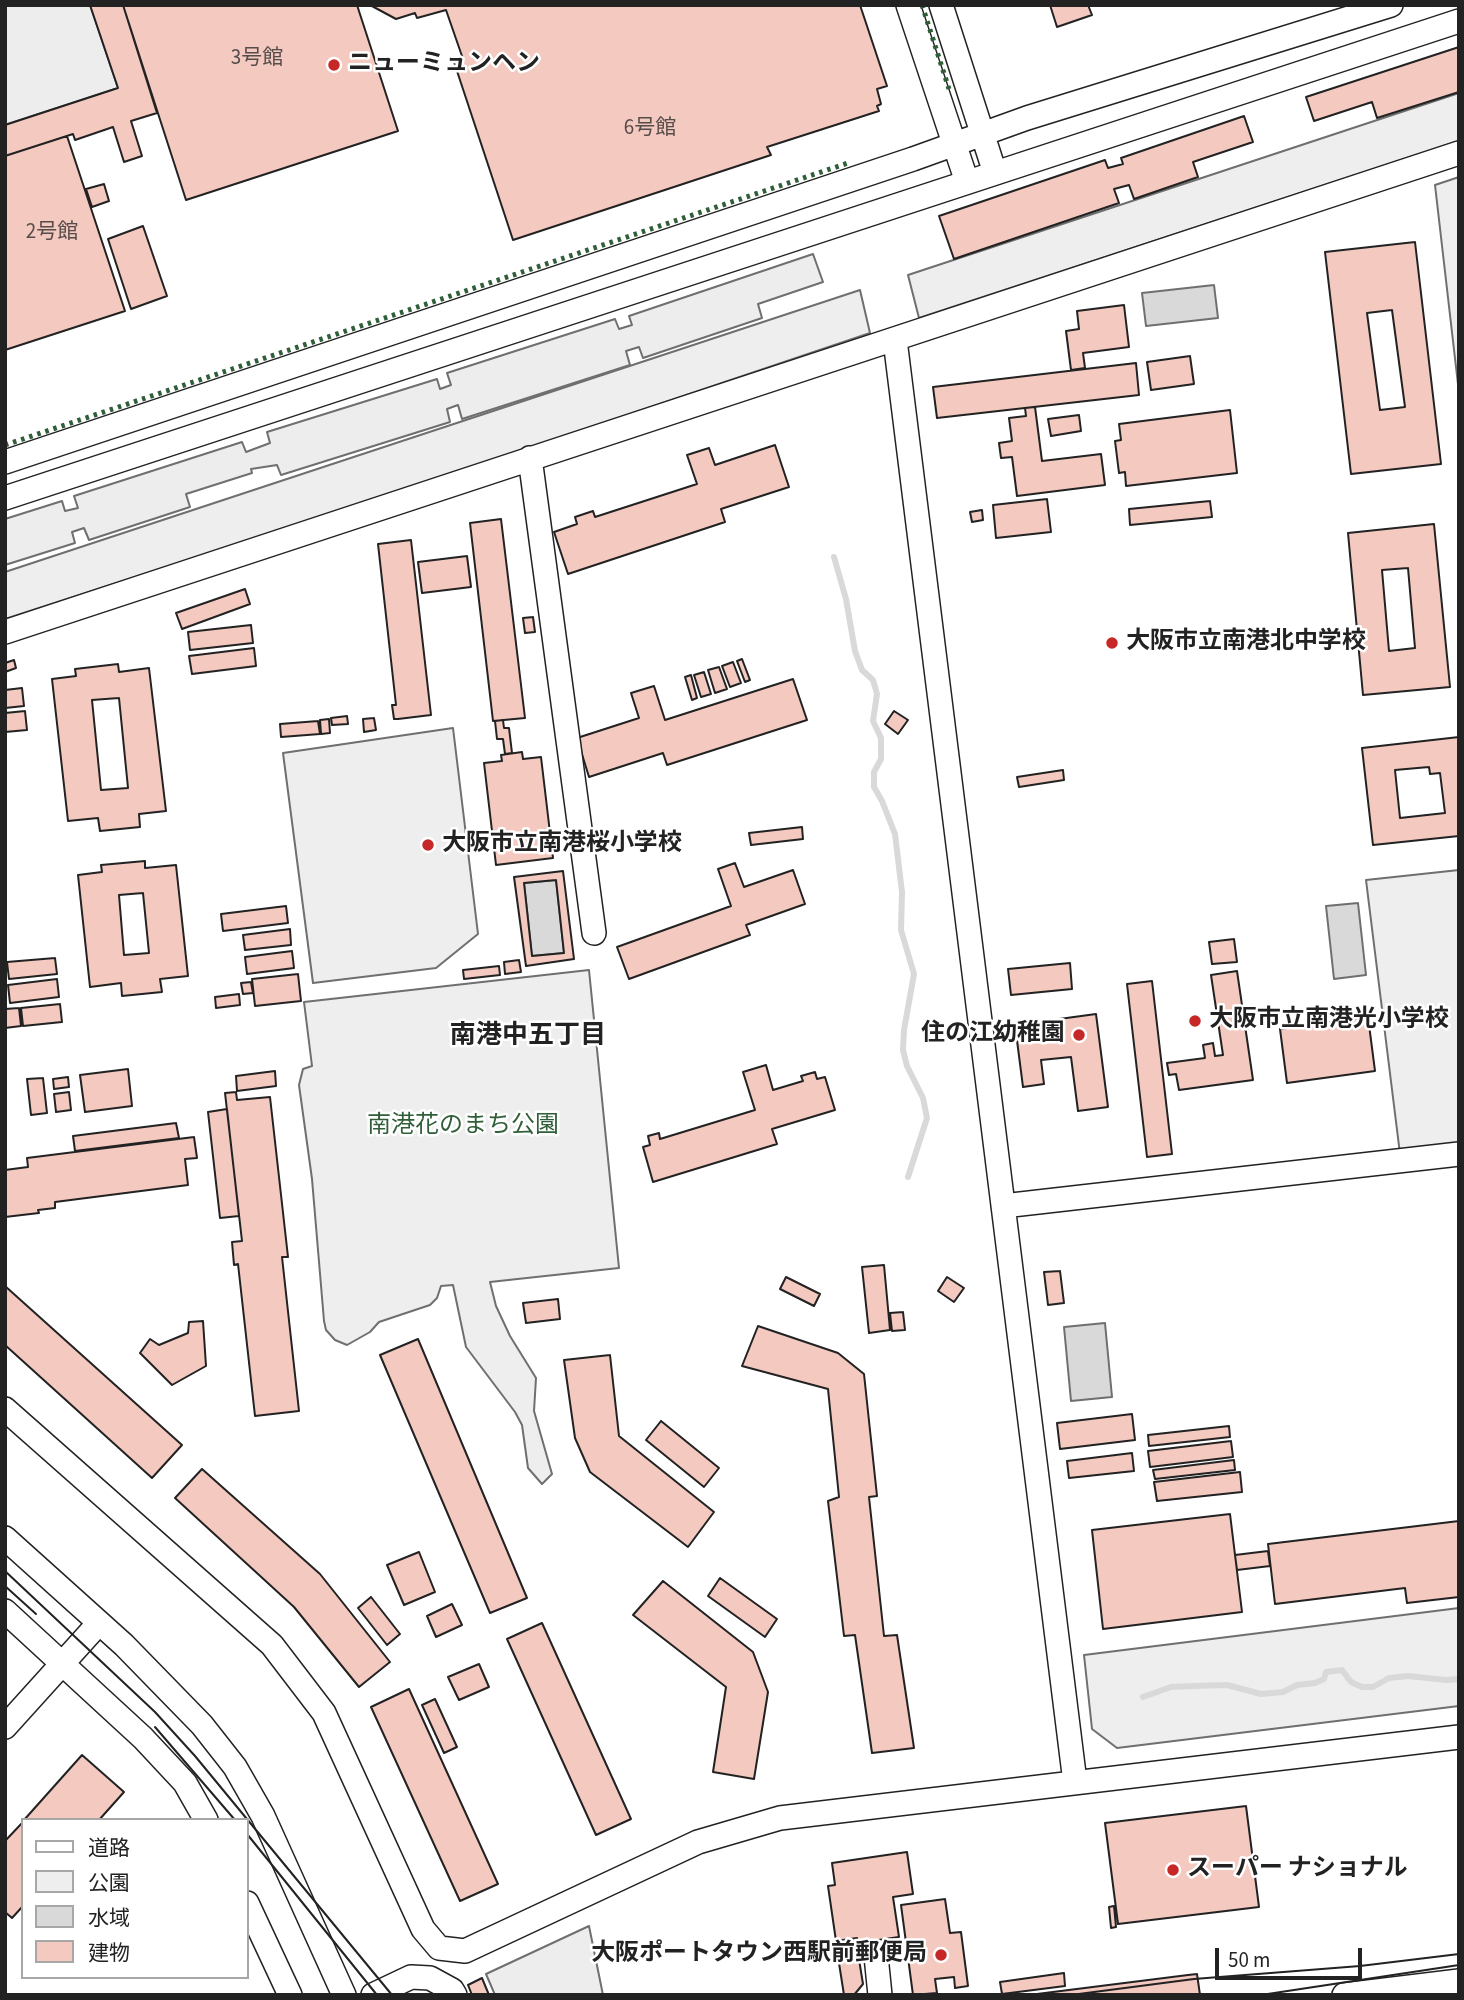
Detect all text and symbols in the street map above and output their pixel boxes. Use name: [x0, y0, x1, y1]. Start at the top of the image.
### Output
house number: 3号館: [231, 46, 283, 72]
place label: ニューミュンヘン: [348, 51, 540, 79]
marker: ニューミュンヘン: [326, 57, 342, 73]
house number: 6号館: [624, 116, 676, 142]
house number: 2号館: [26, 220, 78, 246]
place label: 大阪市立南港北中学校: [1126, 629, 1366, 657]
marker: 大阪市立南港北中学校: [1104, 635, 1120, 651]
place label: 大阪市立南港桜小学校: [442, 831, 682, 859]
marker: 大阪市立南港桜小学校: [420, 837, 436, 853]
place label: 大阪市立南港光小学校: [1209, 1007, 1449, 1035]
marker: 大阪市立南港光小学校: [1187, 1013, 1203, 1029]
district label: 南港中五丁目: [450, 1021, 606, 1053]
place label: 住の江幼稚園: [921, 1021, 1065, 1049]
marker: 住の江幼稚園: [1071, 1027, 1087, 1043]
park label: 南港花のまち公園: [367, 1113, 559, 1141]
legend: [21, 1818, 248, 1979]
text: 道路: [88, 1833, 130, 1863]
place label: スーパー ナショナル: [1187, 1856, 1408, 1884]
marker: スーパー ナショナル: [1165, 1862, 1181, 1878]
text: 公園: [88, 1868, 130, 1898]
text: 水域: [88, 1903, 130, 1933]
scale bar: [1219, 1934, 1366, 1978]
text: 建物: [88, 1938, 130, 1968]
place label: 大阪ポートタウン西駅前郵便局: [591, 1941, 927, 1969]
text: 50 m: [1228, 1945, 1270, 1975]
marker: 大阪ポートタウン西駅前郵便局: [933, 1947, 949, 1963]

